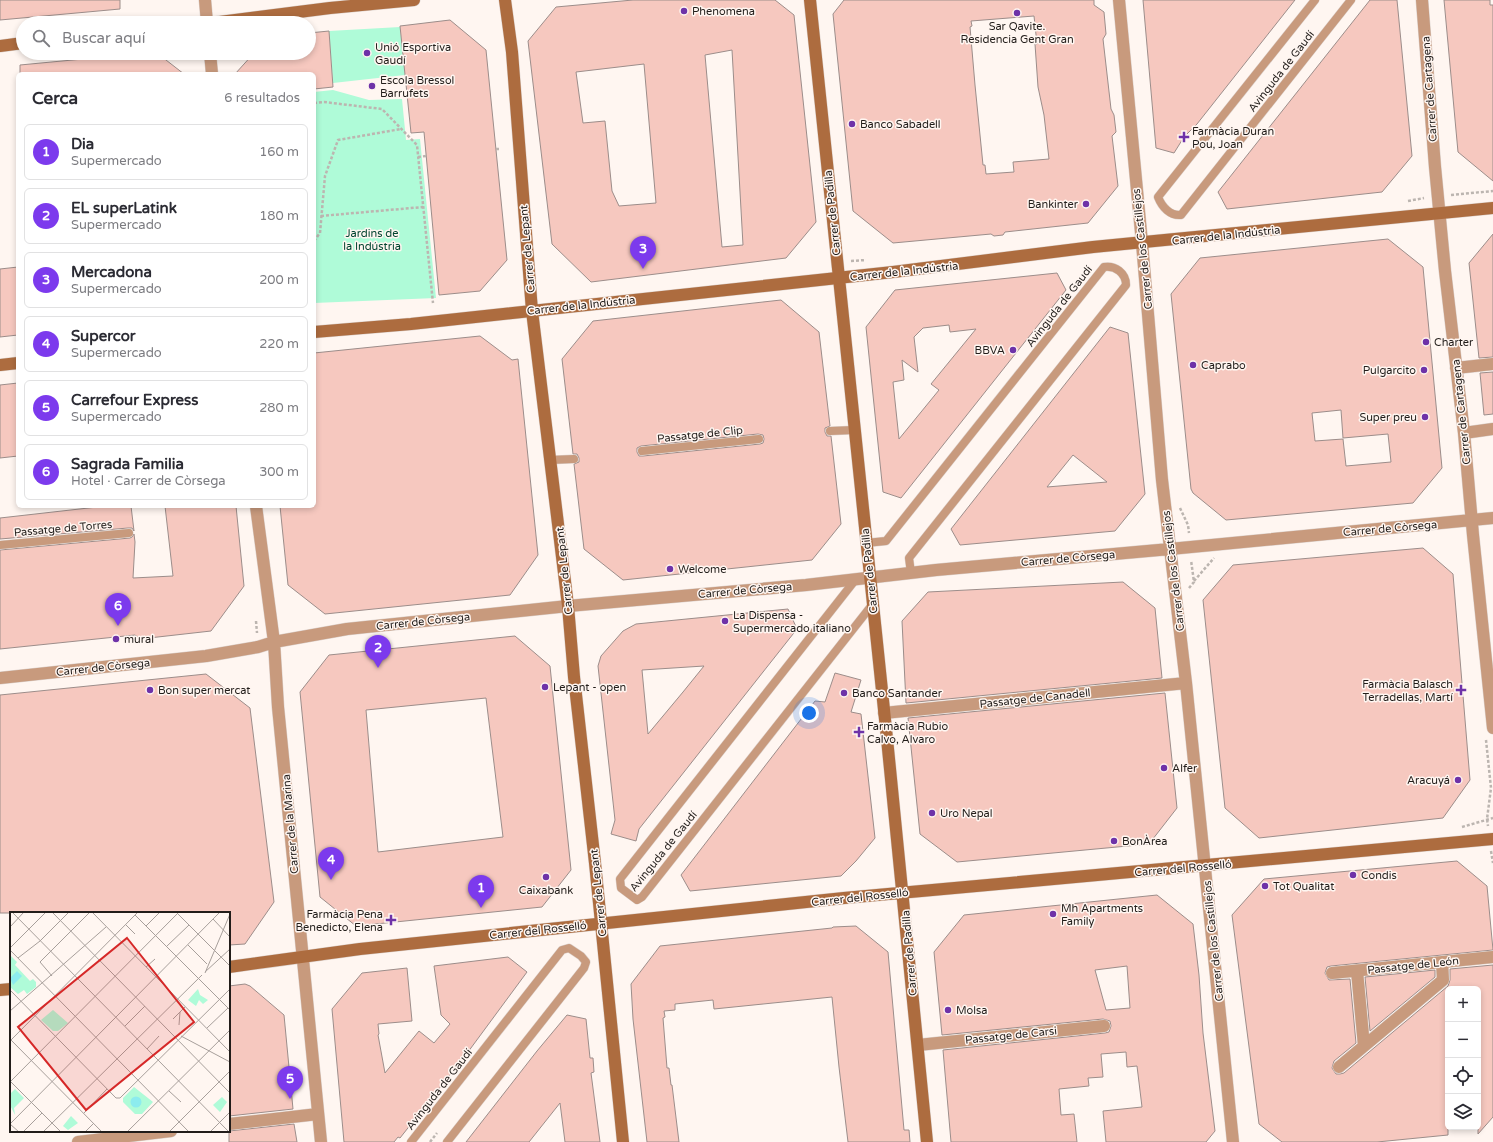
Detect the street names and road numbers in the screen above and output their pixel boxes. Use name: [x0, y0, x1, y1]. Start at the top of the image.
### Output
street label: Avinguda de Gaudí: [1246, 28, 1317, 115]
street label: Carrer de Cartagena: [1419, 36, 1440, 142]
street label: Carrer de Padilla: [822, 169, 843, 256]
street label: Carrer de los Castillejos: [1130, 188, 1155, 310]
street label: Carrer de Lepant: [517, 205, 538, 293]
street label: Carrer de la Indústria: [1171, 223, 1281, 248]
street label: Carrer de la Indústria: [849, 259, 959, 284]
street label: Avinguda de Gaudí: [1024, 263, 1095, 350]
street label: Carrer de la Indústria: [526, 293, 636, 318]
street label: Carrer de Cartagena: [1449, 359, 1473, 465]
street label: Passatge de Clip: [657, 424, 744, 445]
street label: Carrer de los Castillejos: [1160, 510, 1187, 632]
street label: Passatge de Torres: [13, 518, 113, 539]
street label: Carrer de Còrsega: [1342, 518, 1438, 539]
street label: Carrer de Lepant: [553, 527, 576, 615]
street label: Carrer de Padilla: [859, 527, 880, 614]
street label: Carrer de Còrsega: [1020, 548, 1116, 569]
street label: Carrer de Còrsega: [697, 580, 793, 601]
street label: Carrer de Còrsega: [375, 610, 471, 633]
street label: Carrer de Còrsega: [55, 656, 151, 679]
street label: Passatge de Canadell: [979, 686, 1091, 711]
street label: Carrer de la Marina: [280, 774, 301, 874]
street label: Avinguda de Gaudí: [627, 808, 700, 894]
street label: Carrer de Lepant: [587, 849, 610, 937]
street label: Carrer del Rosselló: [1134, 858, 1233, 879]
street label: Carrer de los Castillejos: [1201, 880, 1226, 1002]
street label: Carrer del Rosselló: [811, 886, 910, 909]
street label: Carrer de Padilla: [899, 910, 920, 996]
street label: Carrer del Rosselló: [489, 919, 588, 942]
street label: Passatge de León: [1367, 954, 1459, 977]
street label: Passatge de Carsi: [965, 1024, 1058, 1047]
street label: Avinguda de Gaudí: [404, 1046, 475, 1133]

